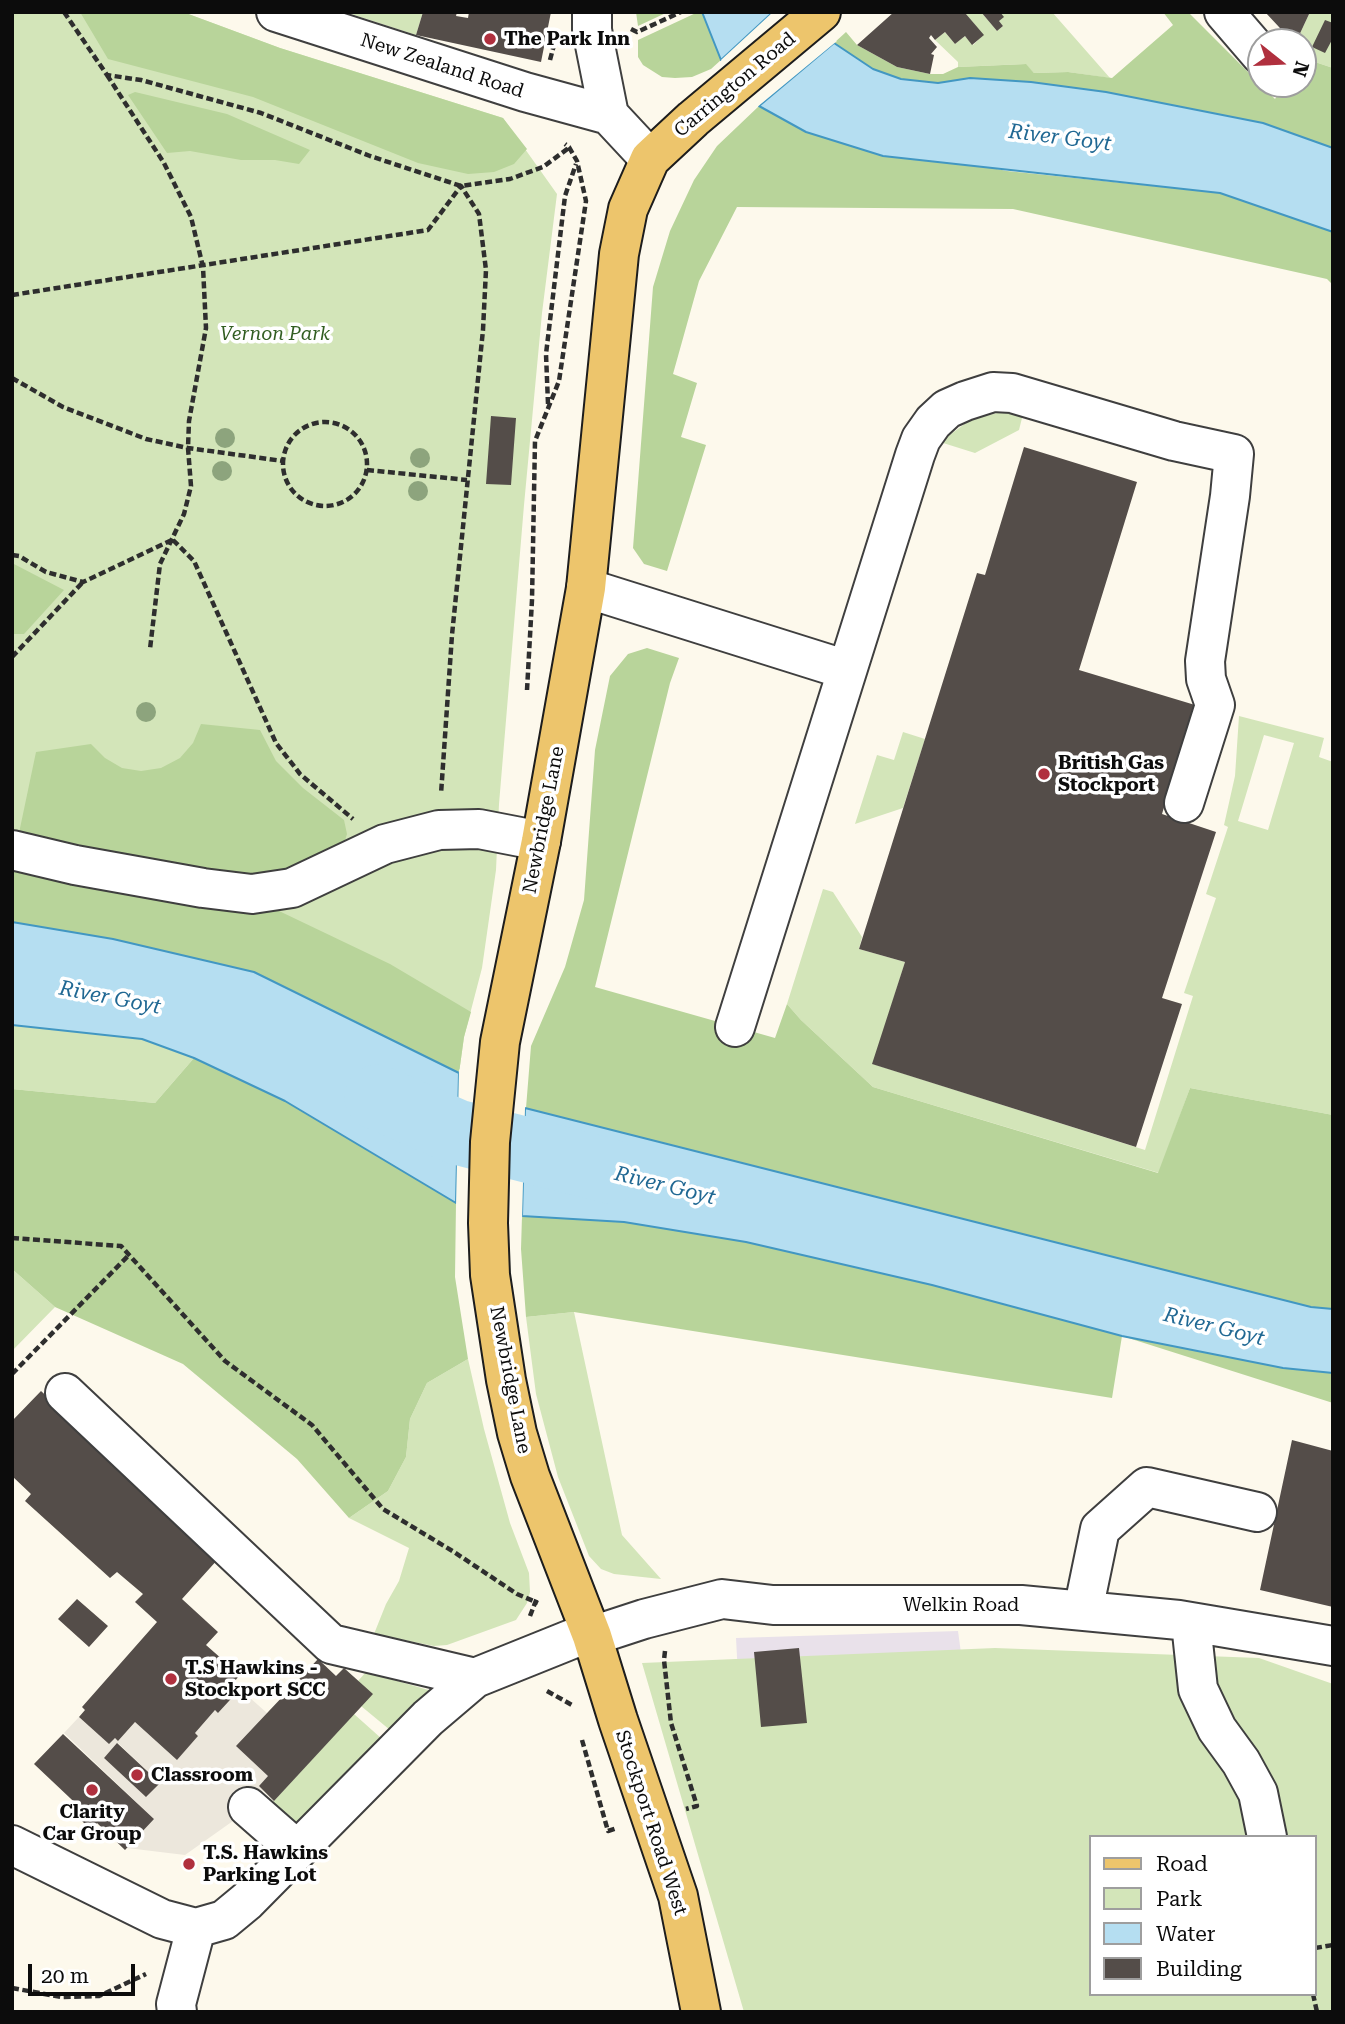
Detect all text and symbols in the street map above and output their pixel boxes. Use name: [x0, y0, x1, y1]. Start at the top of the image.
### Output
place label: The Park Inn: [504, 28, 630, 50]
street label: Carrington Road: [670, 28, 800, 142]
north arrow: [1247, 28, 1317, 98]
street label: New Zealand Road: [357, 29, 527, 103]
marker: The Park Inn: [482, 31, 498, 47]
text: N: [1287, 59, 1314, 80]
water label: River Goyt: [1007, 119, 1113, 157]
park label: Vernon Park: [220, 323, 330, 345]
street label: Newbridge Lane: [519, 744, 569, 896]
place label: British Gas Stockport: [1058, 752, 1164, 796]
marker: British Gas Stockport: [1036, 766, 1052, 782]
water label: River Goyt: [57, 976, 163, 1020]
water label: River Goyt: [612, 1161, 718, 1211]
water label: River Goyt: [1161, 1302, 1267, 1352]
street label: Newbridge Lane: [485, 1304, 535, 1456]
street label: Welkin Road: [903, 1594, 1019, 1616]
place label: T.S Hawkins - Stockport SCC: [185, 1657, 326, 1701]
marker: T.S Hawkins - Stockport SCC: [163, 1671, 179, 1687]
street label: Stockport Road West: [610, 1728, 692, 1918]
place label: Classroom: [151, 1764, 253, 1786]
marker: Classroom: [129, 1767, 145, 1783]
marker: Clarity Car Group: [84, 1782, 100, 1798]
place label: Clarity Car Group: [43, 1801, 141, 1845]
legend: [1090, 1835, 1317, 1996]
place label: T.S. Hawkins Parking Lot: [203, 1842, 328, 1886]
text: Road: [1156, 1852, 1208, 1876]
marker: T.S. Hawkins Parking Lot: [181, 1856, 197, 1872]
text: Park: [1156, 1887, 1202, 1911]
text: Water: [1156, 1922, 1215, 1946]
scale bar: [32, 1951, 138, 1995]
text: Building: [1156, 1957, 1242, 1981]
text: 20 m: [41, 1964, 89, 1988]

